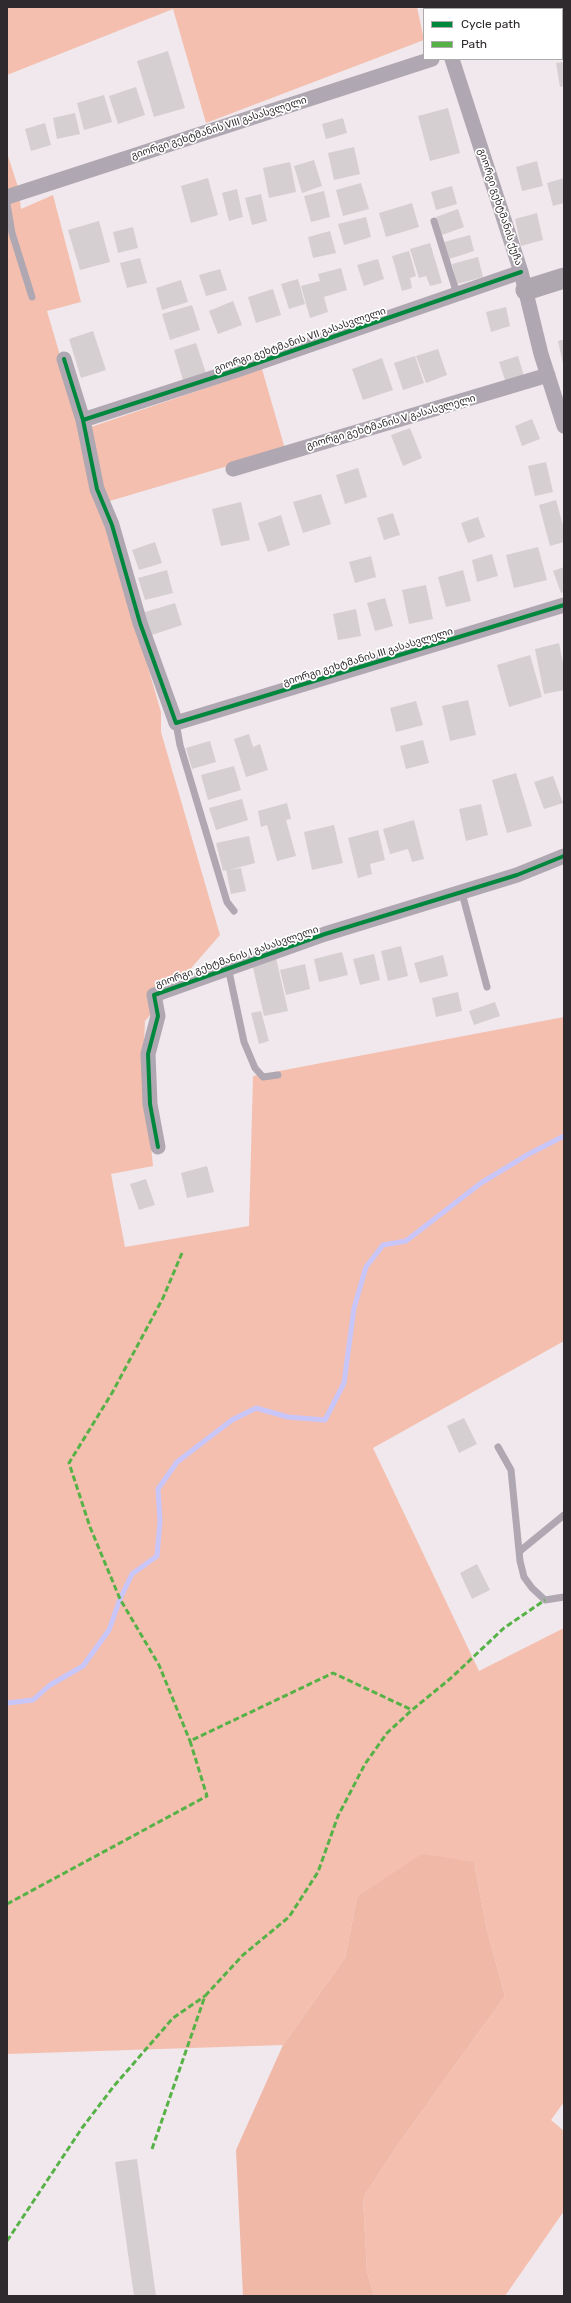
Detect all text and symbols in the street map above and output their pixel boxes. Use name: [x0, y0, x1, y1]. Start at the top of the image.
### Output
legend: [423, 8, 563, 60]
text: Cycle path: [461, 17, 520, 31]
text: Path: [461, 37, 487, 51]
street label: გიორგი გეხტმანის VIII გასასვლელი: [130, 94, 308, 162]
street label: გიორგი გეხტმანის ქუჩა: [475, 147, 525, 267]
street label: გიორგი გეხტმანის VII გასასვლელი: [213, 305, 387, 375]
street label: გიორგი გეხტმანის V გასასვლელი: [305, 392, 477, 452]
street label: გიორგი გეხტმანის III გასასვლელი: [282, 625, 454, 689]
street label: გიორგი გეხტმანის I გასასვლელი: [154, 923, 320, 991]

